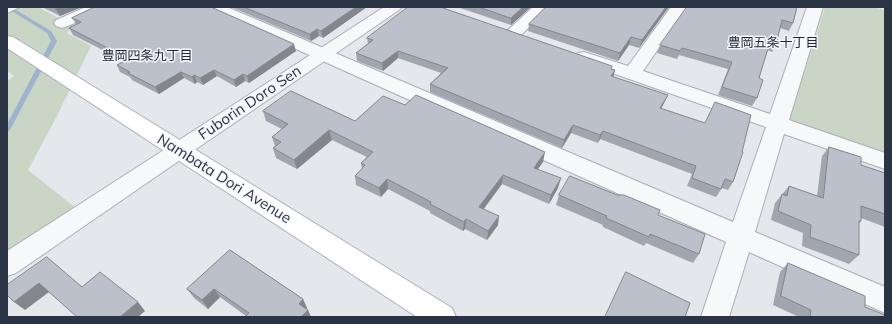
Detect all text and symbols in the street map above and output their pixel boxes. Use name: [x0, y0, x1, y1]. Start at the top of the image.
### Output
district label: 豊岡五条十丁目: [728, 35, 818, 51]
district label: 豊岡四条九丁目: [102, 48, 192, 64]
street label: Fuborin Doro Sen: [195, 62, 305, 144]
street label: Nambata Dori Avenue: [154, 130, 294, 228]

